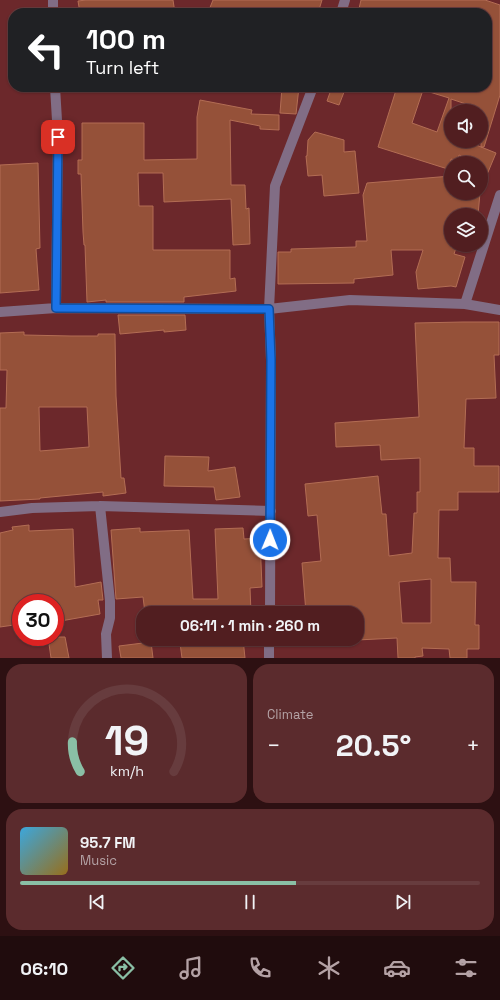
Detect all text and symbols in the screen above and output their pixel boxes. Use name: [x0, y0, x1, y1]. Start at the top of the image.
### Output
text: 100 m: [86, 21, 166, 57]
icon: left: [20, 24, 72, 76]
text: Turn left: [86, 56, 159, 79]
map controls: [444, 104, 488, 252]
button: sound: [444, 104, 488, 148]
pin: [41, 120, 75, 154]
icon: arrive: [47, 126, 69, 148]
button: search: [444, 156, 488, 200]
button: layers: [444, 208, 488, 252]
position arrow: [249, 519, 291, 561]
speed limit sign: 30: [12, 594, 64, 646]
text: 06:11 · 1 min · 260 m: [180, 616, 320, 635]
text: Climate: [267, 706, 313, 723]
text: 19: [104, 713, 149, 766]
text: 20.5°: [336, 726, 411, 765]
text: −: [267, 731, 281, 759]
text: +: [466, 731, 480, 759]
text: km/h: [109, 761, 144, 779]
text: 95.7 FM: [80, 833, 136, 852]
text: Music: [80, 852, 117, 869]
icon: previous: [86, 891, 108, 913]
icon: pause: [239, 891, 261, 913]
icon: next: [392, 891, 414, 913]
icon: directions: [109, 954, 137, 982]
icon: music: [177, 954, 205, 982]
icon: phone: [246, 954, 274, 982]
icon: climate: [315, 954, 343, 982]
icon: car: [383, 954, 411, 982]
icon: filters: [452, 954, 480, 982]
text: 06:10: [20, 957, 68, 980]

